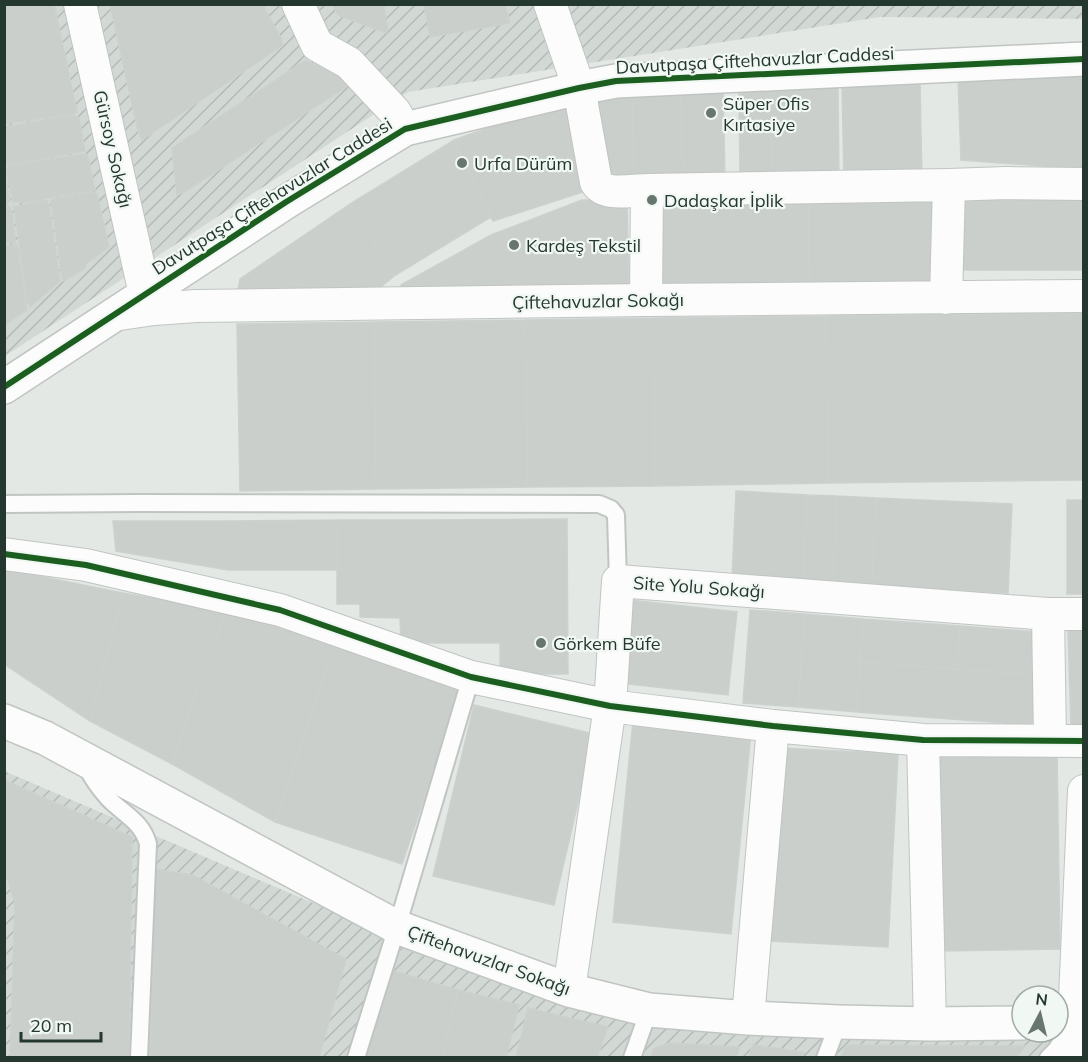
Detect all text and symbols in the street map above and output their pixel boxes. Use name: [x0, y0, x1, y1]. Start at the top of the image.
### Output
street label: Davutpaşa Çiftehavuzlar Caddesi: [615, 41, 895, 79]
street label: Gürsoy Sokağı: [88, 88, 138, 210]
place label: Süper Ofis Kırtasiye: [723, 92, 810, 136]
marker: Süper Ofis Kırtasiye: [704, 106, 718, 120]
street label: Davutpaşa Çiftehavuzlar Caddesi: [148, 112, 396, 280]
place label: Urfa Dürüm: [474, 152, 572, 175]
marker: Urfa Dürüm: [455, 156, 469, 170]
place label: Dadaşkar İplik: [664, 189, 784, 212]
marker: Dadaşkar İplik: [645, 193, 659, 207]
place label: Kardeş Tekstil: [526, 234, 641, 257]
marker: Kardeş Tekstil: [507, 238, 521, 252]
street label: Çiftehavuzlar Sokağı: [512, 288, 684, 314]
street label: Site Yolu Sokağı: [632, 571, 766, 603]
place label: Görkem Büfe: [553, 632, 661, 655]
marker: Görkem Büfe: [534, 636, 548, 650]
street label: Çiftehavuzlar Sokağı: [404, 920, 574, 1000]
north arrow: [1010, 984, 1070, 1044]
text: N: [1035, 988, 1049, 1010]
scale bar: [21, 1005, 100, 1043]
text: 20 m: [30, 1014, 72, 1037]

